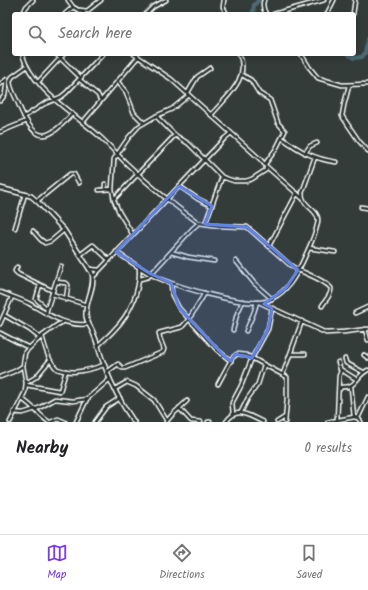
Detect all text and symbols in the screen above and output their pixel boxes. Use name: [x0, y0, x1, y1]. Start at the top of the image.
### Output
search box: [12, 12, 356, 56]
text: Search here: [58, 22, 132, 46]
icon: search: [26, 23, 48, 45]
text: Nearby: [16, 435, 68, 462]
text: 0 results: [305, 438, 352, 459]
tab: Map: [46, 542, 68, 584]
tab: Directions: [159, 542, 205, 584]
tab: Saved: [296, 542, 322, 584]

